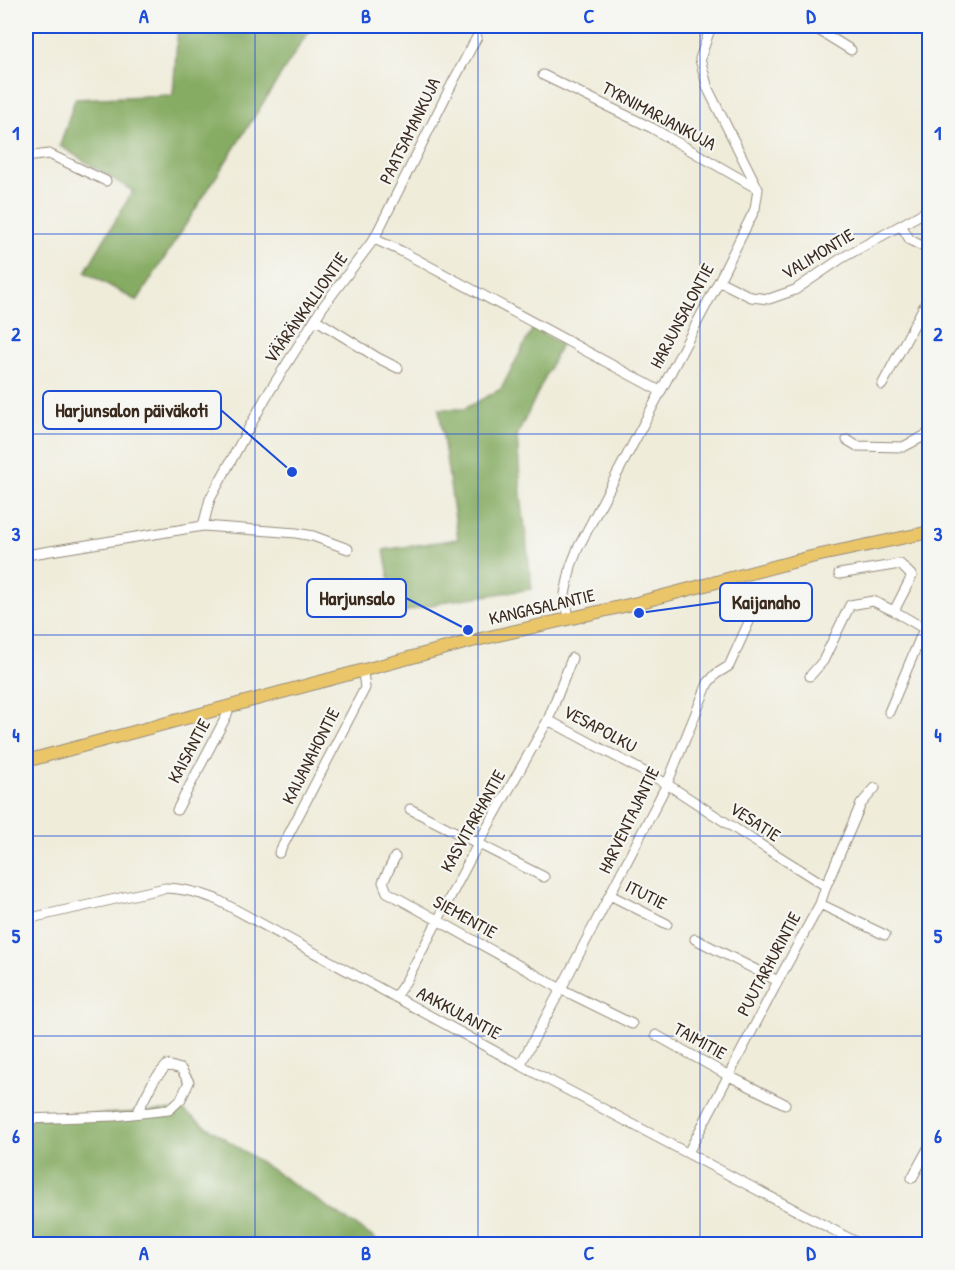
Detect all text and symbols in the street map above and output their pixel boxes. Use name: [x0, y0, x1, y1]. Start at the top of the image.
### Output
text: A: [139, 2, 149, 29]
text: B: [361, 2, 371, 29]
text: C: [584, 2, 595, 29]
text: D: [806, 2, 816, 29]
street label: PAATSAMANKUJA: [373, 73, 446, 188]
street label: TYRNIMARJANKUJA: [598, 75, 721, 156]
text: 1: [12, 119, 20, 146]
text: 1: [934, 119, 942, 146]
street label: VALIMONTIE: [777, 222, 859, 285]
street label: VÄÄRÄNKALLIONTIE: [258, 247, 353, 368]
street label: HARJUNSALONTIE: [643, 259, 720, 373]
text: 2: [11, 320, 21, 347]
text: 2: [933, 320, 943, 347]
callout: Harjunsalon päiväkoti: [43, 391, 221, 429]
text: Harjunsalon päiväkoti: [55, 396, 209, 424]
text: 3: [12, 520, 21, 547]
text: 3: [934, 520, 943, 547]
callout: Harjunsalo: [307, 579, 406, 617]
street label: KANGASALANTIE: [486, 582, 597, 631]
callout: Kaijanaho: [720, 583, 812, 621]
text: Harjunsalo: [319, 584, 395, 611]
text: Kaijanaho: [732, 588, 800, 615]
street label: VESAPOLKU: [559, 699, 641, 758]
street label: KAIJANAHONTIE: [276, 703, 346, 808]
street label: KAISANTIE: [161, 714, 216, 787]
text: 4: [12, 721, 20, 748]
text: 4: [934, 721, 942, 748]
street label: HARVENTAJANTIE: [592, 762, 665, 877]
street label: KASVITARHANTIE: [434, 765, 511, 876]
street label: VESATIE: [725, 796, 785, 847]
street label: ITUTIE: [621, 874, 671, 916]
street label: SIEMENTIE: [429, 889, 502, 944]
street label: PUUTARHURINTIE: [731, 907, 807, 1020]
text: 5: [12, 922, 21, 949]
text: 5: [934, 922, 943, 949]
street label: AAKKULANTIE: [413, 980, 506, 1045]
street label: TAIMITIE: [669, 1016, 731, 1065]
text: 6: [12, 1122, 20, 1149]
text: 6: [934, 1122, 942, 1149]
text: A: [139, 1239, 149, 1266]
text: B: [361, 1239, 371, 1266]
text: C: [584, 1239, 595, 1266]
text: D: [806, 1239, 816, 1266]

